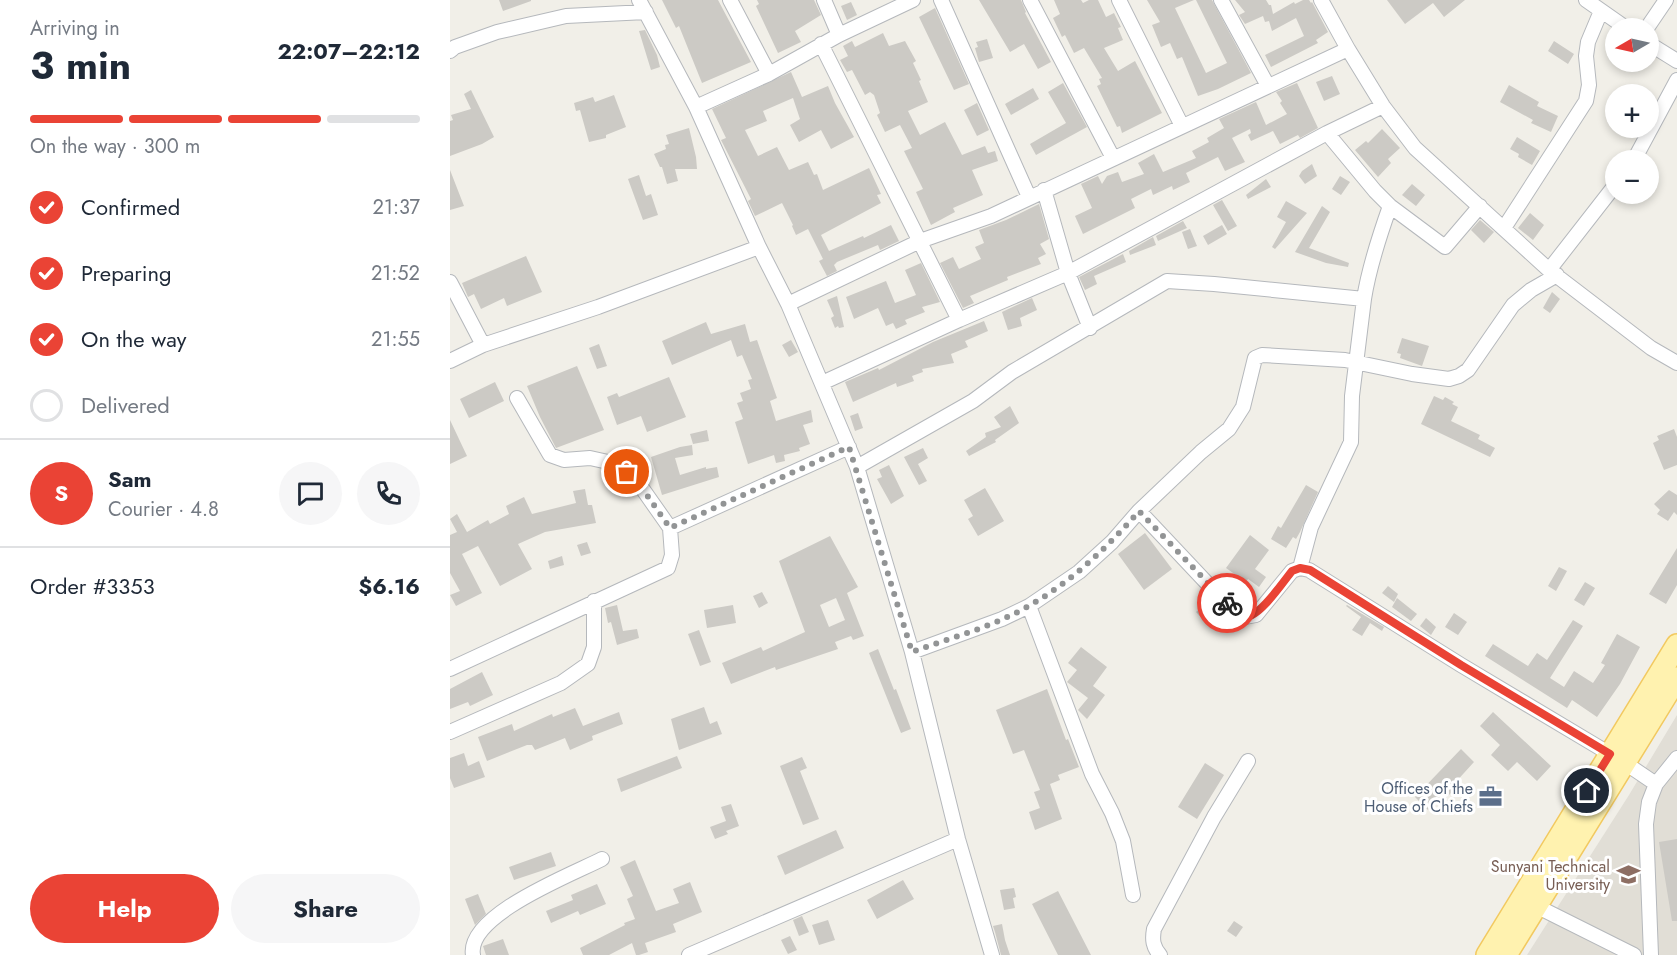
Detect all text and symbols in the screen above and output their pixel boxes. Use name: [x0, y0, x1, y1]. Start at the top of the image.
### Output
text: Arriving in: [30, 14, 120, 43]
north arrow: [1605, 18, 1659, 72]
map controls: [1605, 18, 1659, 204]
text: 22:07–22:12: [277, 35, 420, 67]
text: 3 min: [30, 37, 131, 94]
button: +: [1605, 84, 1659, 138]
text: On the way · 300 m: [30, 132, 200, 161]
button: −: [1605, 150, 1659, 204]
icon: check: [30, 191, 63, 224]
text: Confirmed: [81, 191, 180, 223]
text: 21:37: [373, 193, 420, 222]
icon: check: [30, 257, 63, 290]
text: Preparing: [81, 257, 172, 289]
text: 21:52: [371, 259, 420, 288]
icon: check: [30, 323, 63, 356]
text: On the way: [81, 323, 186, 355]
text: 21:55: [371, 325, 420, 354]
text: Delivered: [81, 389, 170, 421]
pin: [601, 446, 652, 497]
icon: bag: [610, 455, 643, 488]
button: chat: [279, 462, 342, 525]
button: phone: [357, 462, 420, 525]
text: Sam: [108, 463, 152, 495]
text: S: [55, 477, 68, 509]
text: Courier · 4.8: [108, 495, 219, 524]
text: Order #3353: [30, 570, 155, 602]
text: $6.16: [359, 570, 420, 602]
courier: [1197, 573, 1257, 633]
icon: bike: [1211, 587, 1244, 620]
pin: [1561, 765, 1612, 816]
icon: home: [1570, 774, 1603, 807]
place label: Offices of the House of Chiefs: [1364, 777, 1473, 818]
office icon: Offices of the House of Chiefs: [1478, 784, 1504, 810]
place label: Sunyani Technical University: [1491, 855, 1611, 896]
school or university icon: Sunyani Technical University: [1615, 862, 1641, 888]
button: Help: [30, 874, 219, 943]
button: Share: [231, 874, 420, 943]

